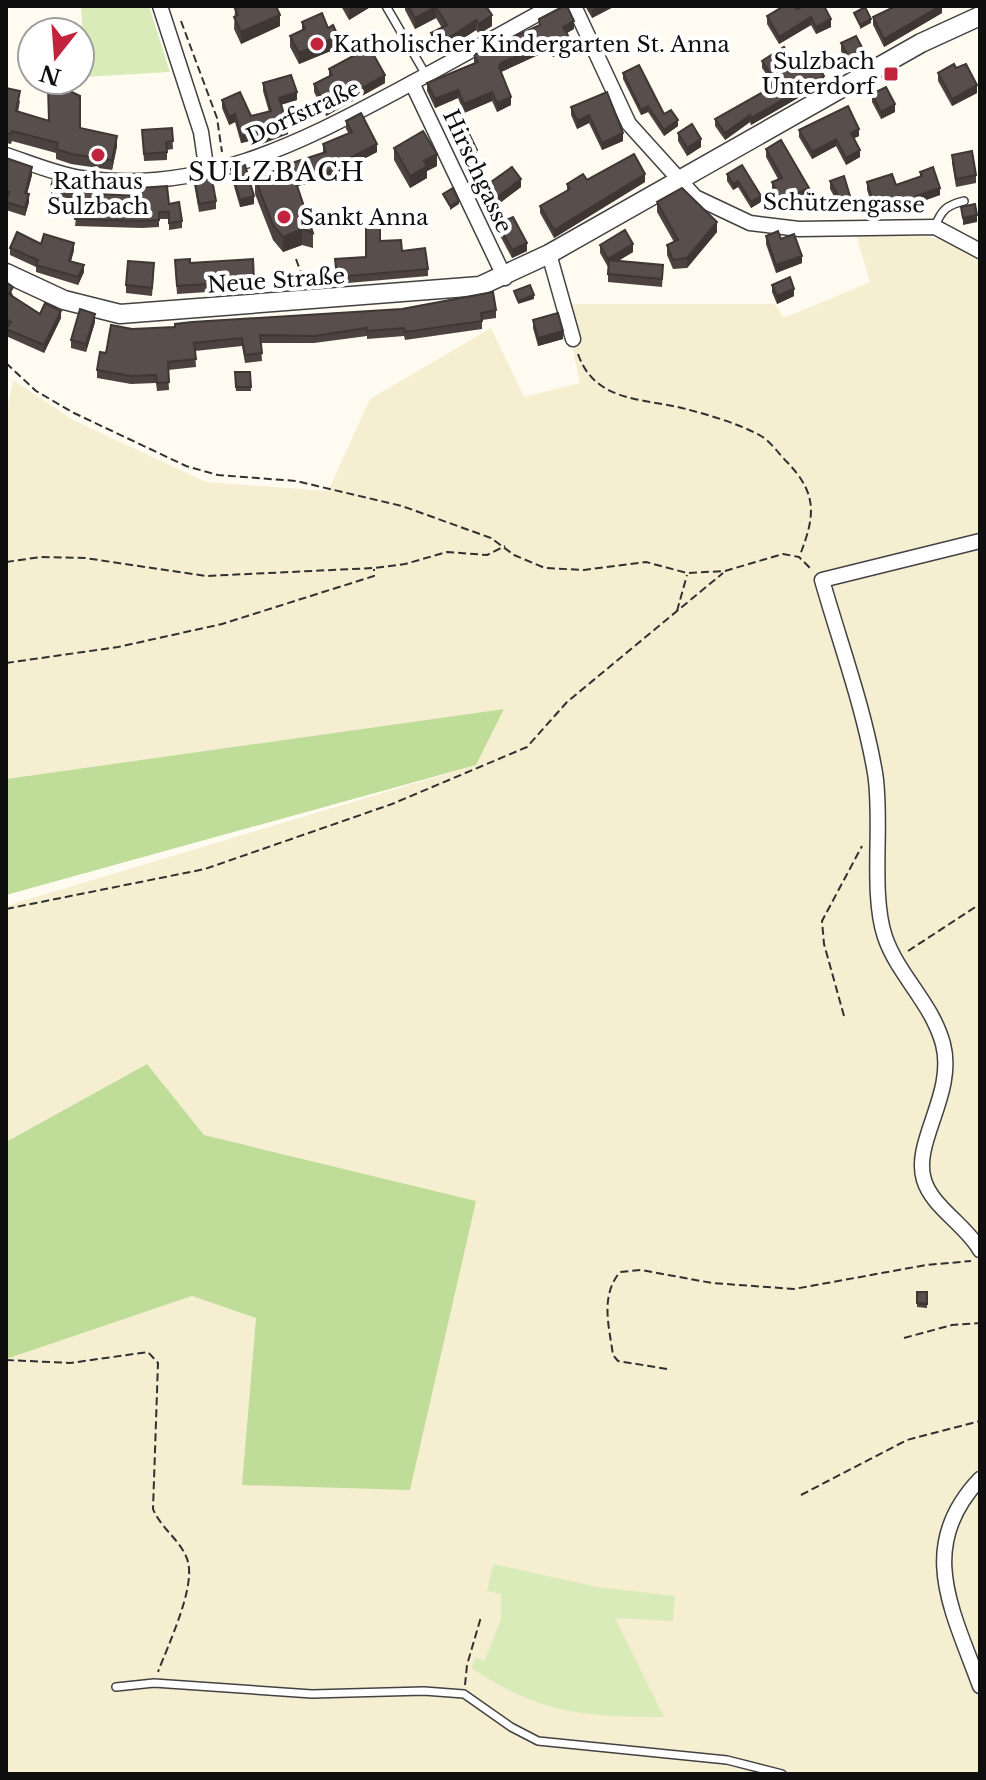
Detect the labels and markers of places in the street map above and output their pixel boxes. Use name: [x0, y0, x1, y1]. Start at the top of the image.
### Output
place label: Katholischer Kindergarten St. Anna: [333, 31, 731, 58]
marker: Katholischer Kindergarten St. Anna: [308, 35, 326, 53]
place label: Sulzbach Unterdorf: [762, 48, 878, 100]
marker: Sulzbach Unterdorf: [882, 65, 900, 83]
marker: Rathaus Sulzbach: [89, 146, 107, 164]
place label: Rathaus Sulzbach: [47, 168, 149, 220]
place label: Sankt Anna: [300, 204, 429, 231]
marker: Sankt Anna: [275, 208, 293, 226]

